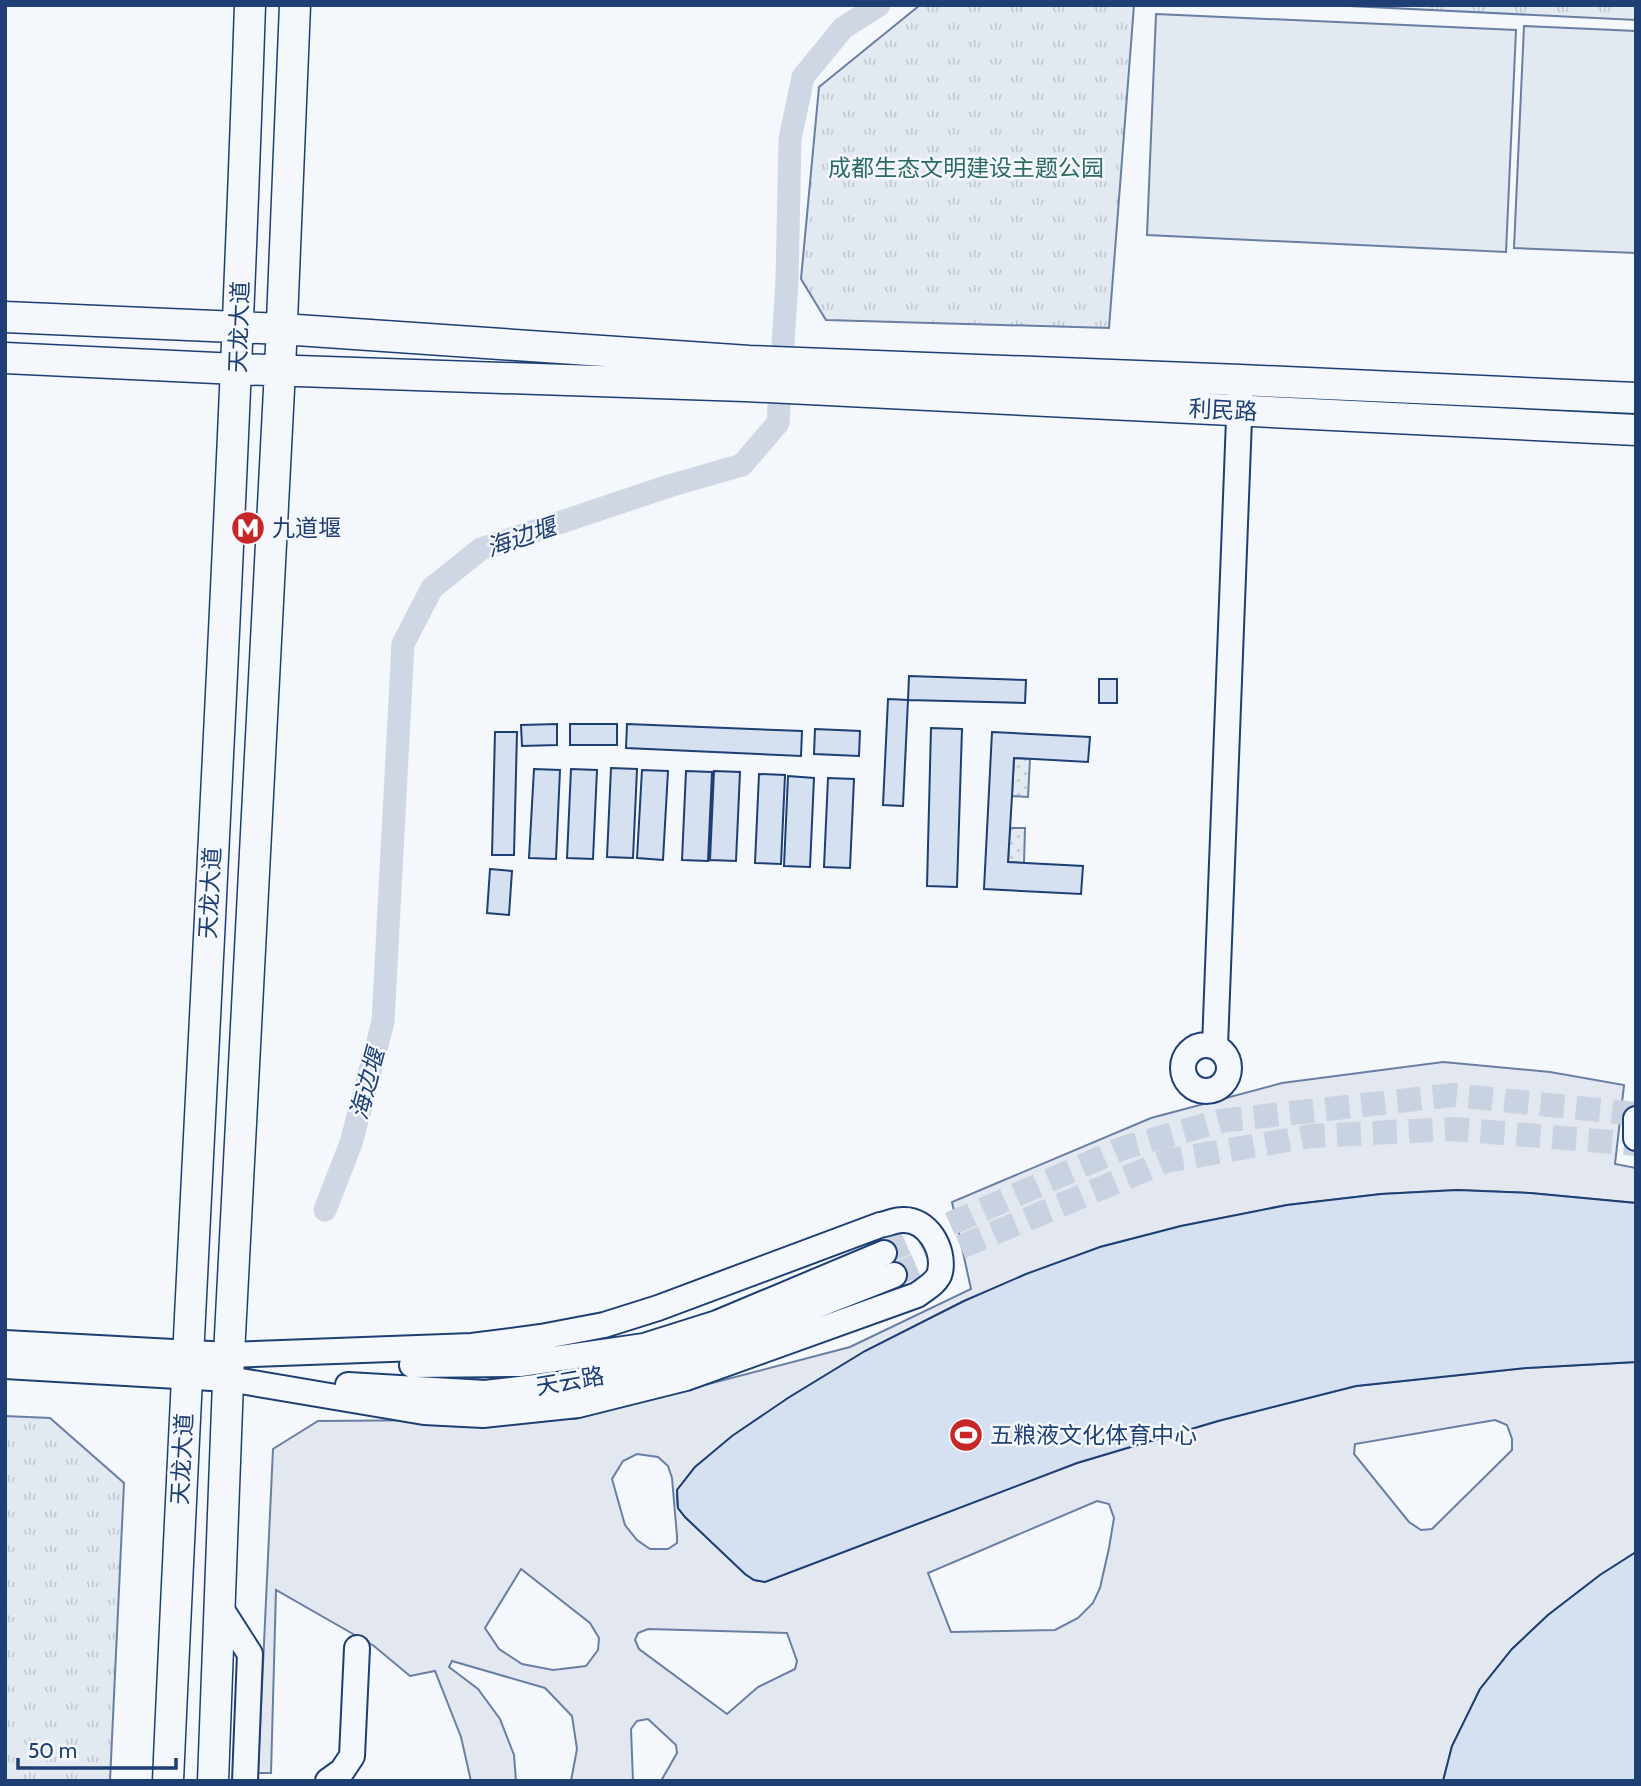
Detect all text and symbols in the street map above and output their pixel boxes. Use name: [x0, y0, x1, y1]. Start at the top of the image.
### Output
park label: 成都生态文明建设主题公园: [828, 154, 1104, 182]
street label: 天龙大道: [223, 281, 255, 373]
street label: 利民路: [1188, 394, 1258, 426]
metro station icon: 九道堰: [229, 509, 267, 547]
water label: 海边堰: [482, 510, 564, 562]
place label: 九道堰: [272, 514, 341, 542]
street label: 天龙大道: [194, 846, 226, 940]
water label: 海边堰: [344, 1042, 391, 1123]
street label: 天云路: [534, 1361, 606, 1401]
street label: 天龙大道: [166, 1412, 198, 1506]
sports icon: 五粮液文化体育中心: [947, 1416, 985, 1454]
place label: 五粮液文化体育中心: [990, 1421, 1197, 1449]
scale bar: [18, 1726, 175, 1770]
text: 50 m: [28, 1738, 77, 1763]

